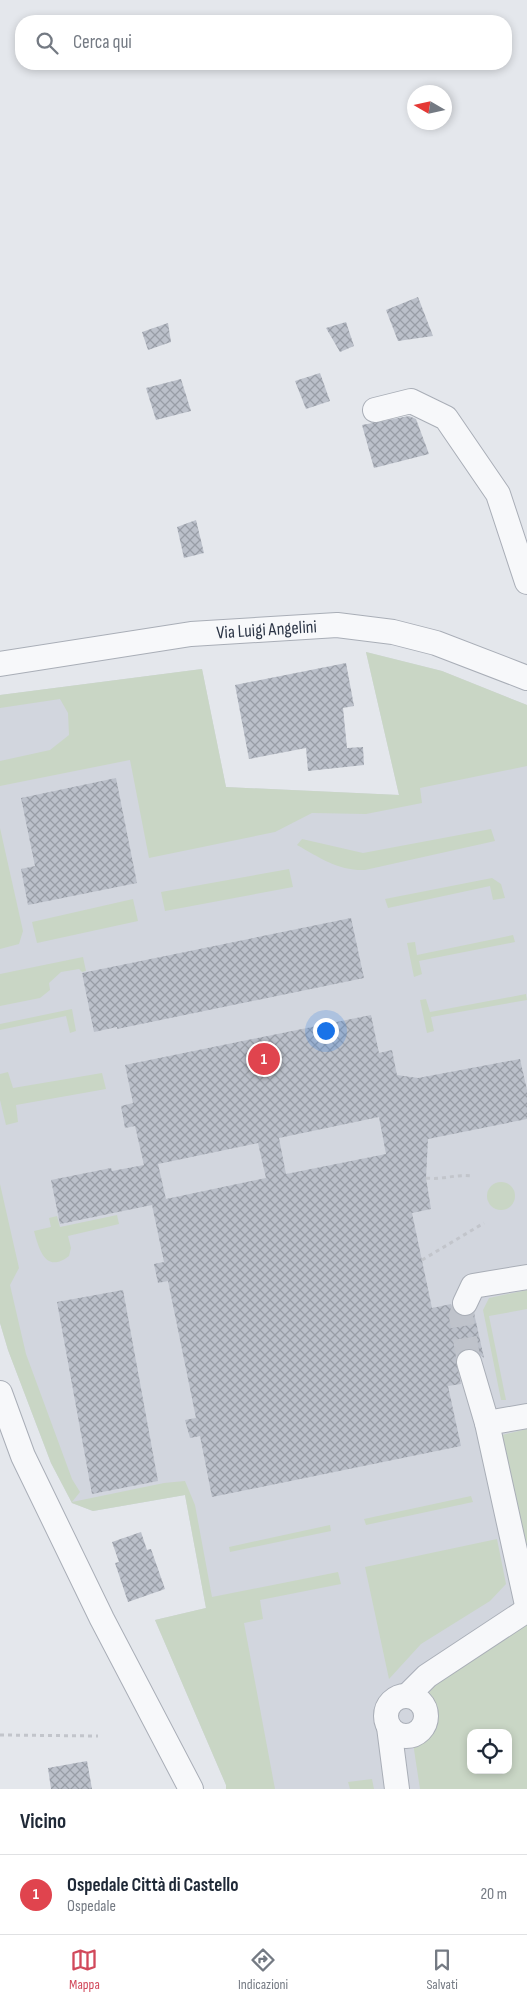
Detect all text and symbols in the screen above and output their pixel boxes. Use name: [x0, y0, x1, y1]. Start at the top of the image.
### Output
search box: [15, 15, 512, 70]
icon: search: [33, 29, 61, 57]
text: Cerca qui: [73, 31, 132, 54]
north arrow: [407, 85, 452, 130]
street label: Via Luigi Angelini: [216, 616, 317, 643]
your location: [313, 1018, 339, 1044]
pin: 1: [248, 1040, 280, 1078]
map controls: [467, 1729, 512, 1774]
button: locate: [467, 1729, 512, 1774]
text: Vicino: [20, 1809, 66, 1834]
text: Ospedale Città di Castello: [67, 1874, 238, 1897]
text: 1: [33, 1885, 39, 1904]
text: 20 m: [480, 1885, 507, 1904]
text: Ospedale: [67, 1897, 116, 1916]
tab: Mappa: [69, 1946, 100, 1993]
tab: Indicazioni: [238, 1946, 288, 1993]
tab: Salvati: [426, 1946, 458, 1993]

